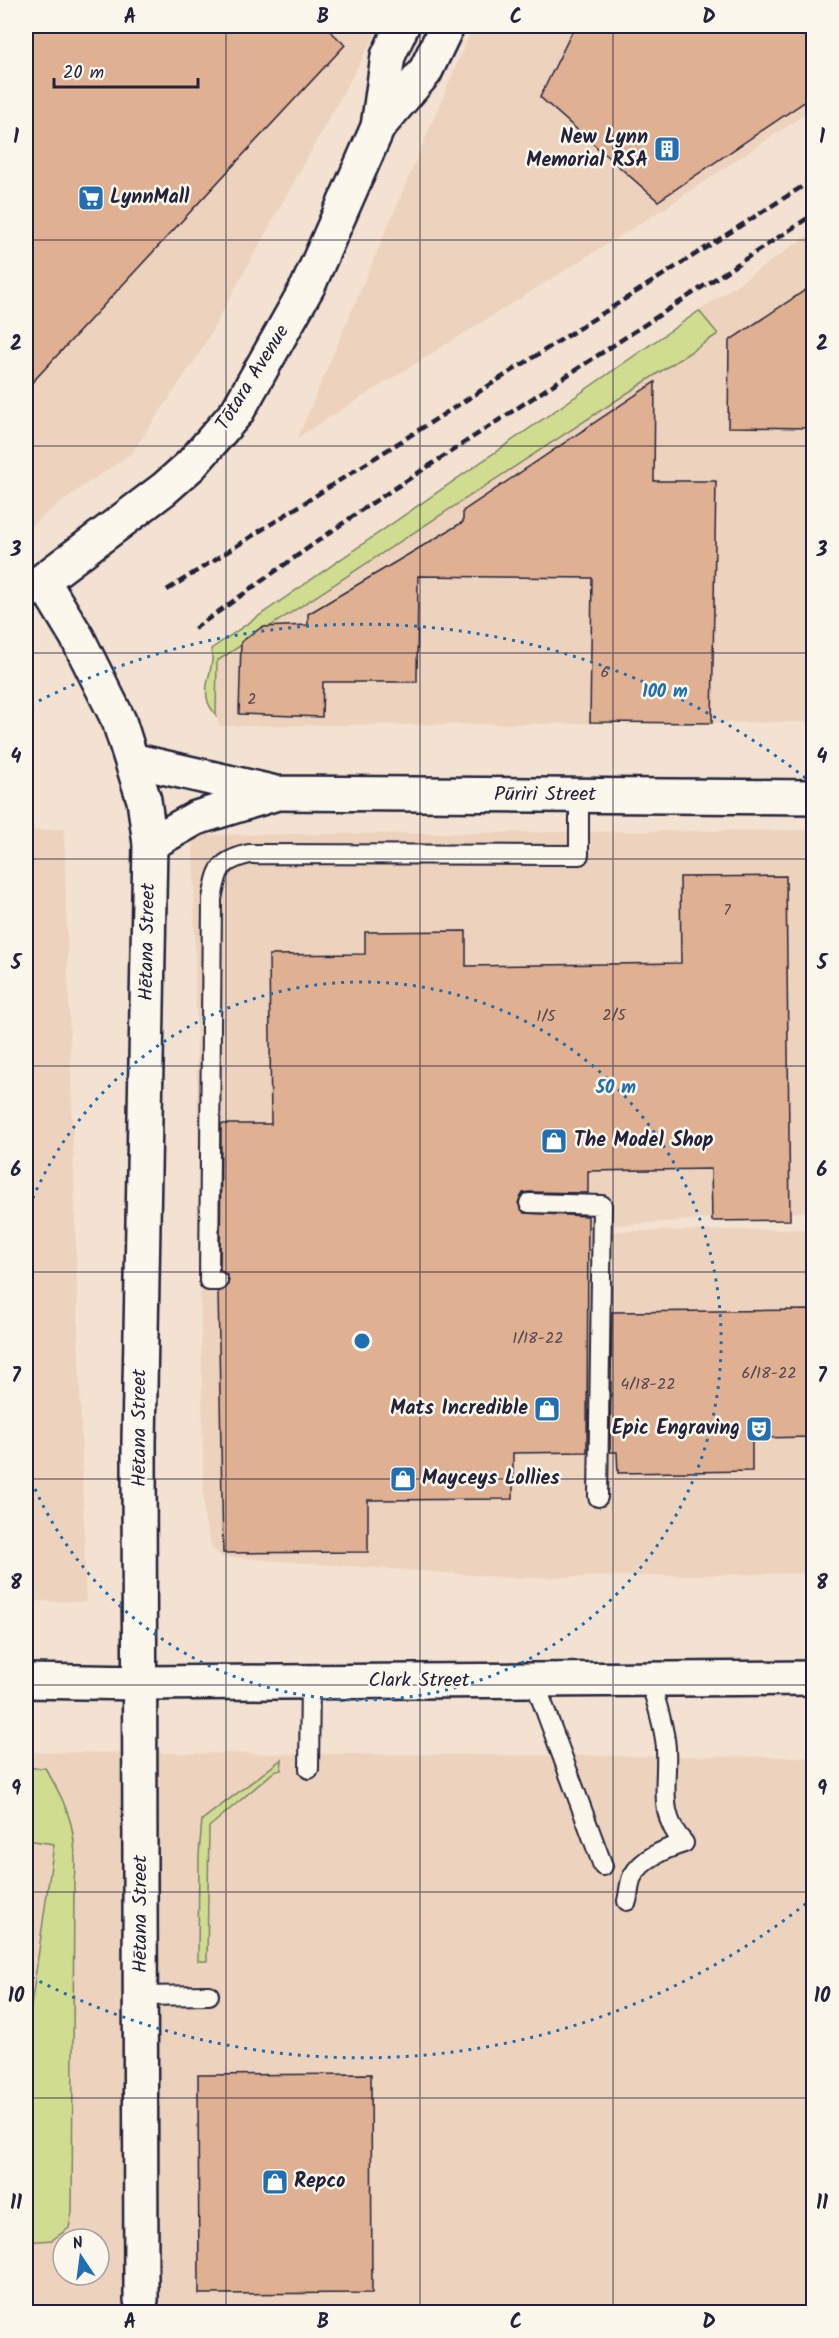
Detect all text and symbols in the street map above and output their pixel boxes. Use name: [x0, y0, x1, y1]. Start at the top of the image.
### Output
text: A: [124, 2, 136, 34]
text: B: [317, 2, 329, 34]
text: C: [510, 2, 522, 34]
text: D: [702, 2, 716, 34]
scale bar: [54, 51, 198, 89]
text: 20 m: [63, 59, 104, 88]
text: 1: [13, 122, 19, 154]
place label: New Lynn Memorial RSA: [526, 122, 648, 177]
text: 1: [819, 122, 825, 154]
building icon: New Lynn Memorial RSA: [652, 134, 682, 164]
place label: LynnMall: [110, 182, 190, 214]
supermarket icon: LynnMall: [76, 183, 106, 213]
street label: Tōtara Avenue: [208, 319, 298, 437]
text: 2: [10, 329, 22, 361]
text: 2: [816, 329, 828, 361]
text: 3: [10, 535, 22, 567]
text: 3: [816, 535, 828, 567]
house number: 6: [601, 660, 609, 685]
text: 100 m: [642, 678, 688, 707]
house number: 2: [247, 687, 257, 712]
text: 4: [11, 742, 22, 774]
text: 4: [817, 742, 828, 774]
street label: Pūriri Street: [494, 779, 596, 811]
street label: Hētana Street: [131, 882, 165, 1001]
house number: 7: [723, 898, 731, 923]
text: 5: [10, 948, 23, 980]
text: 5: [816, 948, 829, 980]
house number: 2/5: [602, 1003, 627, 1028]
house number: 1/5: [536, 1004, 557, 1029]
text: 50 m: [595, 1074, 636, 1103]
place label: The Model Shop: [574, 1125, 714, 1157]
shop icon: The Model Shop: [539, 1126, 569, 1156]
text: 6: [11, 1155, 22, 1187]
text: 6: [817, 1155, 828, 1187]
house number: 1/18-22: [512, 1326, 564, 1351]
centre of rings: [352, 1331, 372, 1351]
text: 7: [11, 1361, 21, 1393]
house number: 6/18-22: [741, 1361, 797, 1386]
text: 7: [817, 1361, 827, 1393]
street label: Hētana Street: [124, 1369, 156, 1487]
house number: 4/18-22: [620, 1372, 676, 1397]
place label: Mats Incredible: [390, 1393, 528, 1425]
shop icon: Mats Incredible: [532, 1394, 562, 1424]
place label: Epic Engraving: [612, 1413, 740, 1445]
theatre icon: Epic Engraving: [744, 1414, 774, 1444]
place label: Mayceys Lollies: [422, 1463, 560, 1495]
shop icon: Mayceys Lollies: [388, 1464, 418, 1494]
text: 8: [10, 1568, 22, 1600]
text: 8: [816, 1568, 828, 1600]
street label: Clark Street: [369, 1665, 470, 1697]
text: 9: [11, 1774, 21, 1806]
text: 9: [817, 1774, 827, 1806]
street label: Hētana Street: [125, 1855, 157, 1973]
text: 10: [8, 1981, 25, 2013]
text: 10: [814, 1981, 831, 2013]
place label: Repco: [294, 2166, 345, 2198]
shop icon: Repco: [260, 2167, 290, 2197]
text: 11: [10, 2188, 22, 2220]
text: 11: [816, 2188, 828, 2220]
north arrow: [51, 2227, 111, 2287]
text: N: [70, 2231, 86, 2257]
text: A: [124, 2307, 136, 2338]
text: B: [317, 2307, 329, 2338]
text: C: [510, 2307, 522, 2338]
text: D: [702, 2307, 716, 2338]

